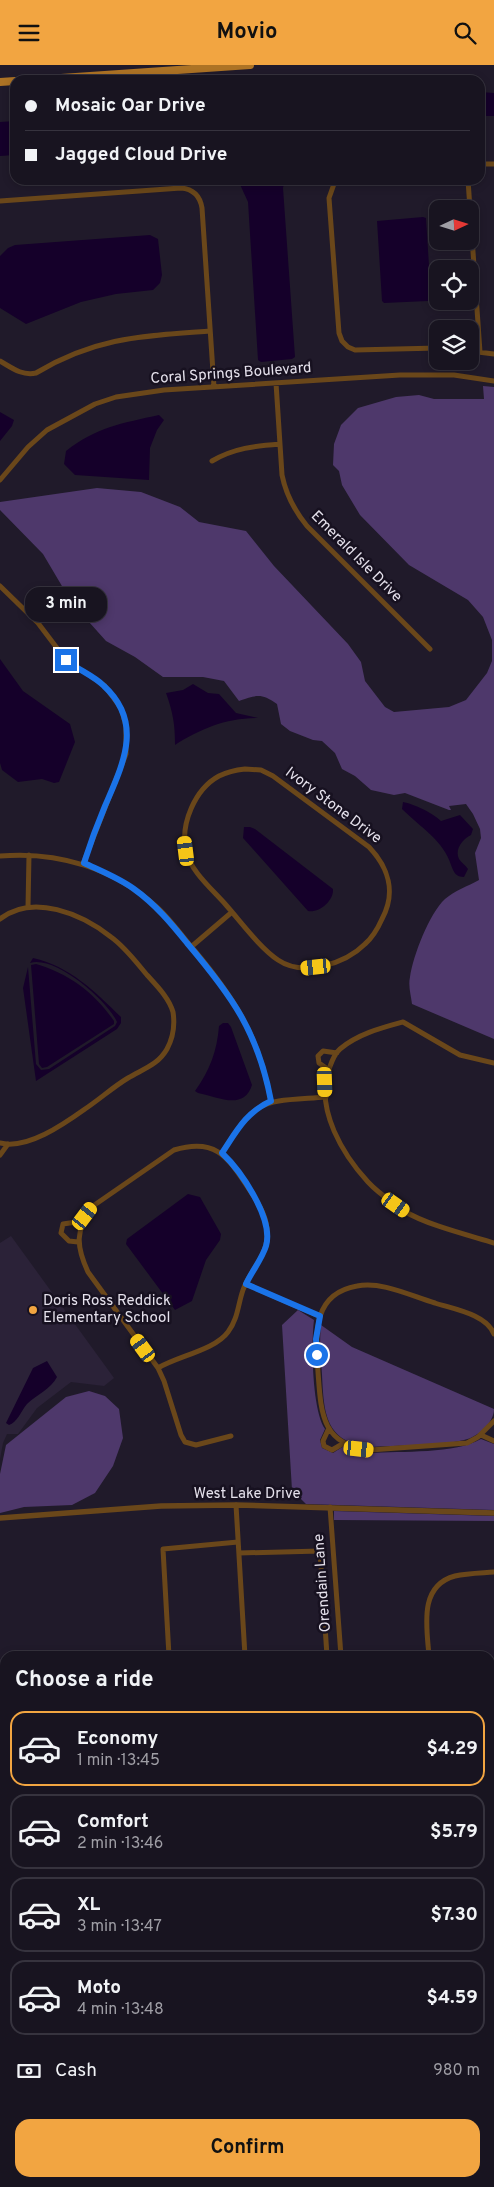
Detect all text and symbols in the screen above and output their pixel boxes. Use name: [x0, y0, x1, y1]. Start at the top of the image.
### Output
icon: menu: [15, 19, 43, 47]
text: Movio: [217, 19, 277, 46]
icon: search: [451, 19, 479, 47]
text: Mosaic Oar Drive: [55, 94, 206, 118]
text: Jagged Cloud Drive: [55, 143, 227, 167]
north arrow: [429, 200, 479, 250]
map controls: [429, 200, 479, 370]
button: locate: [429, 260, 479, 310]
button: layers: [429, 320, 479, 370]
street label: Coral Springs Boulevard: [150, 359, 312, 389]
street label: Emerald Isle Drive: [306, 507, 406, 607]
callout: 3 min: [25, 587, 107, 623]
text: 3 min: [45, 594, 87, 614]
route end: [55, 649, 77, 671]
street label: Ivory Stone Drive: [281, 763, 385, 849]
car: [176, 835, 195, 867]
car: [300, 958, 331, 976]
car: [316, 1067, 333, 1097]
car: [379, 1190, 412, 1220]
car: [69, 1200, 100, 1232]
place label: Doris Ross Reddick Elementary School: [43, 1292, 171, 1328]
marker: Doris Ross Reddick Elementary School: [27, 1304, 39, 1316]
car: [128, 1331, 157, 1365]
route start: [306, 1344, 328, 1366]
car: [343, 1440, 374, 1458]
street label: West Lake Drive: [193, 1485, 301, 1504]
street label: Orendain Lane: [310, 1533, 336, 1633]
text: Choose a ride: [15, 1667, 153, 1694]
icon: car: [17, 1726, 62, 1771]
text: Economy: [77, 1727, 158, 1751]
text: $4.29: [426, 1737, 478, 1761]
text: 1 min · 13:45: [77, 1751, 160, 1771]
icon: car: [17, 1809, 62, 1854]
text: Comfort: [77, 1810, 149, 1834]
text: $5.79: [430, 1820, 478, 1844]
text: 2 min · 13:46: [77, 1834, 163, 1854]
icon: car: [17, 1892, 62, 1937]
text: XL: [77, 1893, 100, 1917]
text: $7.30: [431, 1903, 478, 1927]
text: 3 min · 13:47: [77, 1917, 162, 1937]
icon: car: [17, 1975, 62, 2020]
text: Moto: [77, 1976, 121, 2000]
text: $4.59: [426, 1986, 478, 2010]
text: 4 min · 13:48: [77, 2000, 164, 2020]
icon: cash: [15, 2057, 43, 2085]
text: Cash: [55, 2059, 97, 2083]
text: 980 m: [433, 2061, 480, 2081]
button: Confirm: [15, 2119, 480, 2177]

